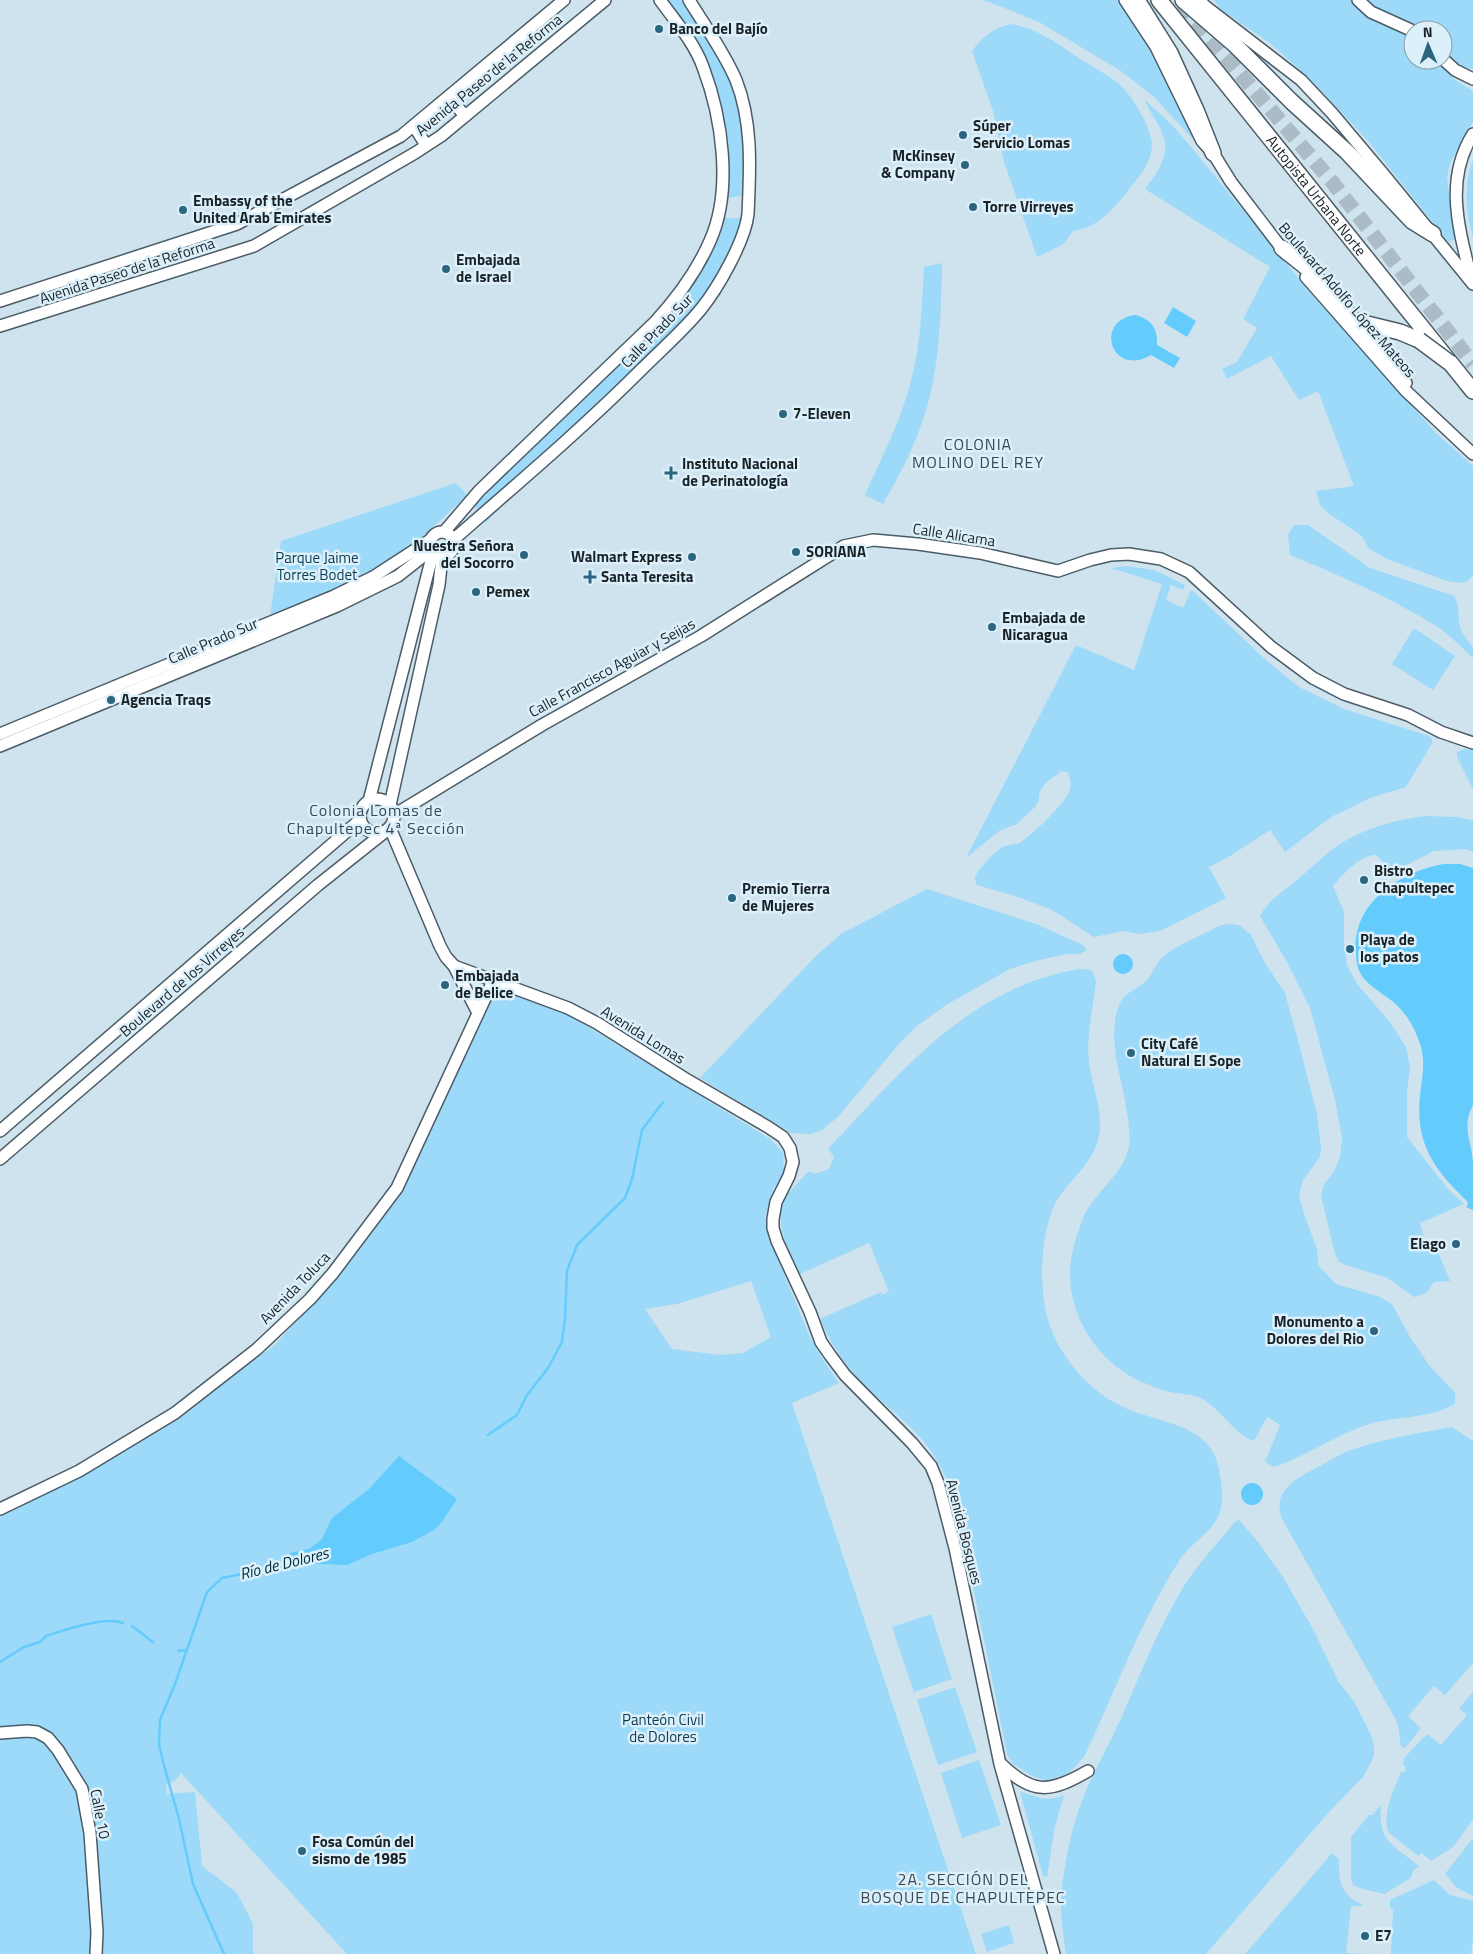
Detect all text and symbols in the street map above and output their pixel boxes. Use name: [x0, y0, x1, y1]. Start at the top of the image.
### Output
street label: Avenida Paseo de la Reforma: [410, 8, 568, 141]
place label: Banco del Bajío: [669, 17, 768, 40]
north arrow: [1403, 20, 1453, 70]
text: N: [1422, 21, 1433, 42]
marker: Banco del Bajío: [653, 23, 665, 35]
place label: Súper Servicio Lomas: [973, 114, 1070, 154]
marker: Súper Servicio Lomas: [957, 129, 969, 141]
street label: Autopista Urbana Norte: [1261, 130, 1372, 261]
place label: McKinsey & Company: [881, 144, 955, 184]
marker: McKinsey & Company: [959, 159, 971, 171]
place label: Embassy of the United Arab Emirates: [193, 189, 331, 229]
place label: Torre Virreyes: [983, 195, 1074, 218]
marker: Torre Virreyes: [967, 201, 979, 213]
marker: Embassy of the United Arab Emirates: [177, 204, 189, 216]
street label: Boulevard Adolfo López Mateos: [1273, 217, 1422, 383]
street label: Avenida Paseo de la Reforma: [36, 231, 218, 310]
place label: Embajada de Israel: [456, 248, 521, 288]
marker: Embajada de Israel: [440, 263, 452, 275]
street label: Calle Prado Sur: [615, 288, 698, 373]
place label: 7-Eleven: [793, 402, 851, 425]
marker: 7-Eleven: [777, 408, 789, 420]
district label: COLONIA MOLINO DEL REY: [912, 432, 1044, 474]
place label: Instituto Nacional de Perinatología: [682, 452, 798, 492]
marker: Instituto Nacional de Perinatología: [664, 466, 678, 480]
street label: Calle Alicama: [911, 517, 997, 552]
place label: Nuestra Señora del Socorro: [413, 534, 514, 574]
place label: SORIANA: [806, 540, 866, 563]
place label: Walmart Express: [571, 545, 682, 568]
park label: Parque Jaime Torres Bodet: [275, 546, 359, 586]
marker: SORIANA: [790, 546, 802, 558]
marker: Nuestra Señora del Socorro: [518, 549, 530, 561]
marker: Walmart Express: [686, 551, 698, 563]
place label: Santa Teresita: [601, 565, 694, 588]
marker: Santa Teresita: [583, 570, 597, 584]
place label: Pemex: [486, 580, 530, 603]
marker: Pemex: [470, 586, 482, 598]
place label: Embajada de Nicaragua: [1002, 606, 1086, 646]
street label: Calle Prado Sur: [164, 611, 261, 670]
street label: Calle Francisco Aguiar y Seijas: [524, 612, 699, 723]
marker: Embajada de Nicaragua: [986, 621, 998, 633]
place label: Agencia Traqs: [121, 688, 211, 711]
marker: Agencia Traqs: [105, 694, 117, 706]
district label: Colonia Lomas de Chapultepec 4ª Sección: [287, 798, 465, 840]
place label: Bistro Chapultepec: [1374, 859, 1455, 899]
marker: Bistro Chapultepec: [1358, 874, 1370, 886]
place label: Premio Tierra de Mujeres: [742, 877, 830, 917]
marker: Premio Tierra de Mujeres: [726, 892, 738, 904]
street label: Boulevard de los Virreyes: [114, 921, 249, 1042]
place label: Playa de los patos: [1360, 928, 1419, 968]
marker: Playa de los patos: [1344, 943, 1356, 955]
place label: Embajada de Belice: [455, 964, 520, 1004]
marker: Embajada de Belice: [439, 979, 451, 991]
street label: Avenida Lomas: [597, 1000, 690, 1070]
place label: City Café Natural El Sope: [1141, 1032, 1241, 1072]
marker: City Café Natural El Sope: [1125, 1047, 1137, 1059]
place label: Elago: [1410, 1232, 1446, 1255]
marker: Elago: [1450, 1238, 1462, 1250]
street label: Avenida Toluca: [254, 1246, 336, 1329]
place label: Monumento a Dolores del Rio: [1266, 1310, 1364, 1350]
marker: Monumento a Dolores del Rio: [1368, 1325, 1380, 1337]
street label: Avenida Bosques: [940, 1477, 989, 1587]
water label: Río de Dolores: [237, 1540, 332, 1586]
park label: Panteón Civil de Dolores: [622, 1708, 704, 1748]
street label: Calle 10: [84, 1787, 117, 1841]
place label: Fosa Común del sismo de 1985: [312, 1830, 414, 1870]
marker: Fosa Común del sismo de 1985: [296, 1845, 308, 1857]
district label: 2A. SECCIÓN DEL BOSQUE DE CHAPULTEPEC: [860, 1867, 1066, 1909]
place label: E7: [1375, 1924, 1392, 1947]
marker: E7: [1359, 1930, 1371, 1942]

